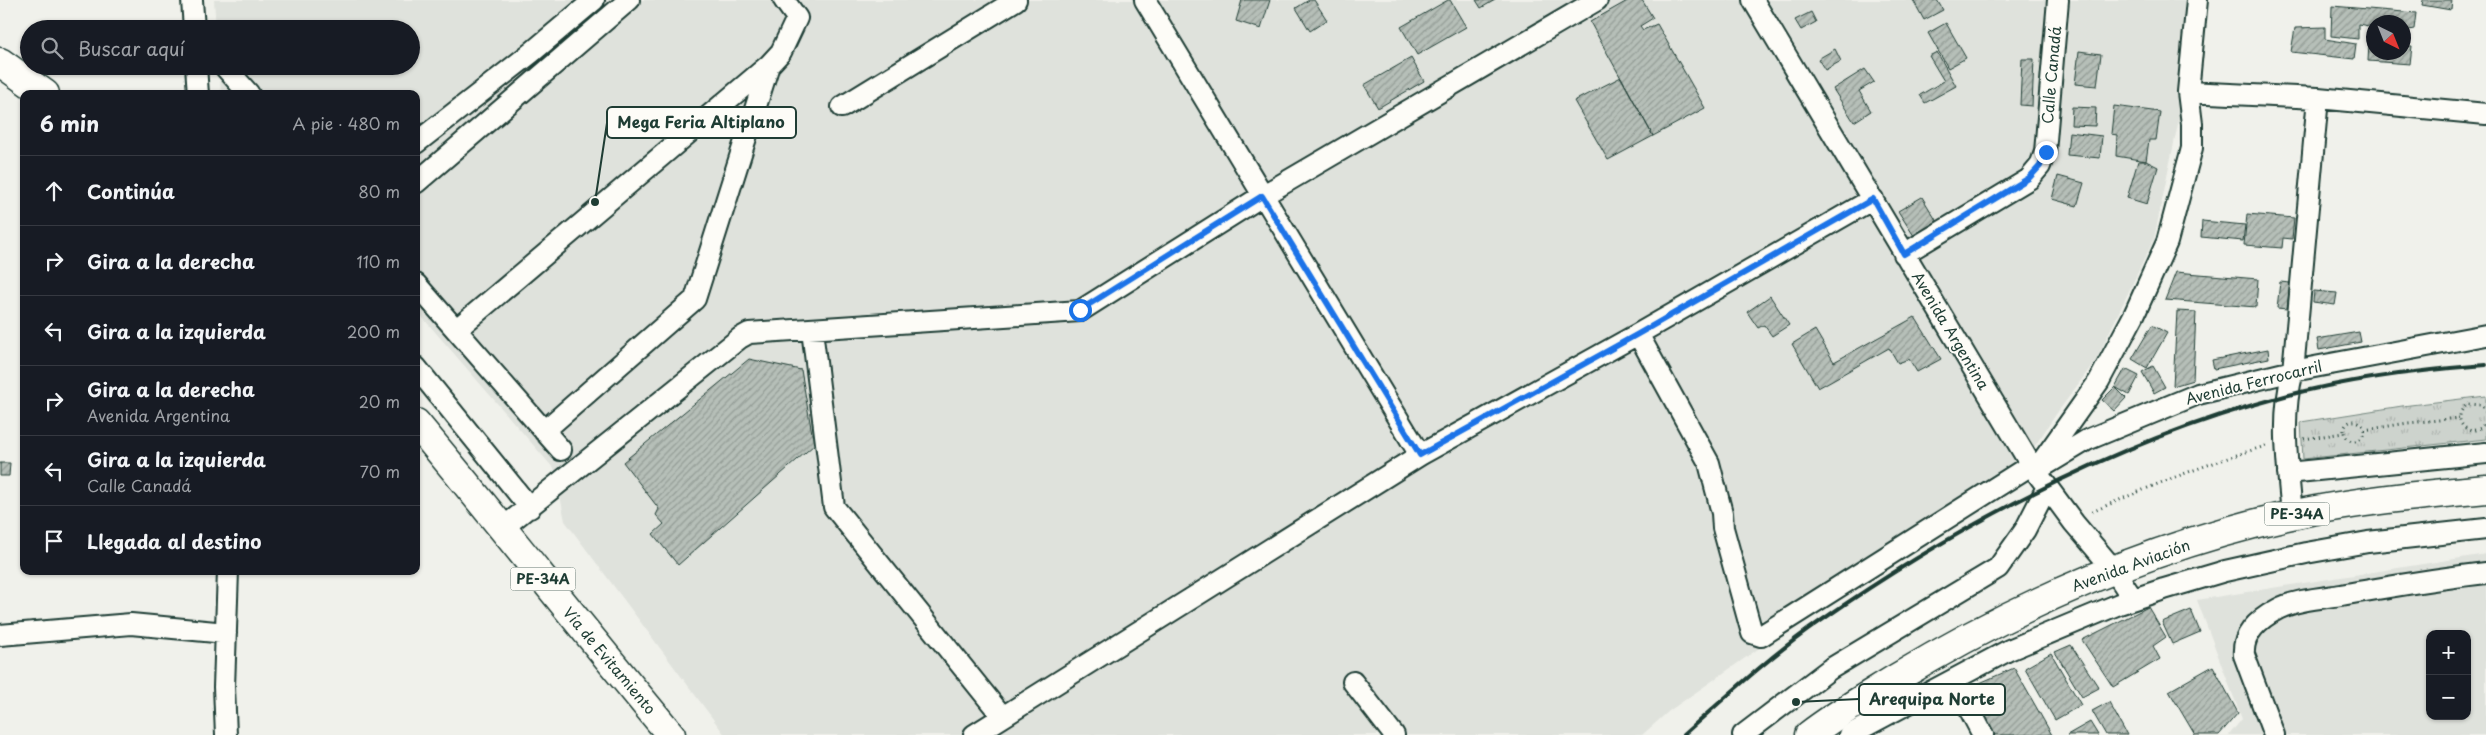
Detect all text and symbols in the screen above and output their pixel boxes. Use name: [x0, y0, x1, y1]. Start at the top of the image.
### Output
north arrow: [2366, 15, 2411, 60]
search box: [20, 20, 420, 75]
street label: Calle Canadá: [2035, 25, 2066, 125]
icon: search: [38, 34, 66, 62]
text: Buscar aquí: [78, 34, 185, 62]
text: 6 min: [40, 107, 99, 139]
callout: Mega Feria Altiplano: [607, 107, 796, 138]
text: Mega Feria Altiplano: [617, 109, 785, 133]
text: A pie · 480 m: [292, 111, 400, 135]
route end: [2035, 141, 2058, 164]
icon: ahead: [40, 177, 68, 205]
text: Continúa: [87, 177, 175, 205]
text: 80 m: [358, 179, 400, 203]
icon: right: [40, 247, 68, 275]
text: Gira a la derecha: [87, 247, 255, 275]
text: 110 m: [357, 249, 400, 273]
street label: Avenida Argentina: [1907, 267, 1996, 394]
route start: [1069, 299, 1092, 322]
icon: left: [40, 317, 68, 345]
text: Gira a la izquierda: [87, 317, 266, 345]
text: 200 m: [347, 319, 400, 343]
street label: Avenida Ferrocarril: [2183, 353, 2324, 410]
text: Gira a la derecha: [87, 375, 255, 403]
icon: right: [40, 387, 68, 415]
text: 20 m: [359, 389, 400, 413]
text: Avenida Argentina: [87, 403, 230, 427]
text: Gira a la izquierda: [87, 445, 266, 473]
icon: left: [40, 457, 68, 485]
text: 70 m: [360, 459, 400, 483]
text: Calle Canadá: [87, 473, 191, 497]
road number: PE-34A: [2264, 502, 2330, 526]
icon: arrive: [40, 527, 68, 555]
text: Llegada al destino: [87, 527, 261, 555]
street label: Avenida Aviación: [2068, 533, 2193, 597]
road number: PE-34A: [510, 568, 576, 590]
street label: Vía de Evitamiento: [558, 601, 662, 719]
map controls: [2426, 630, 2471, 720]
button: +: [2426, 630, 2471, 675]
button: −: [2426, 675, 2471, 720]
callout: Arequipa Norte: [1859, 684, 2005, 715]
text: Arequipa Norte: [1868, 686, 1995, 710]

